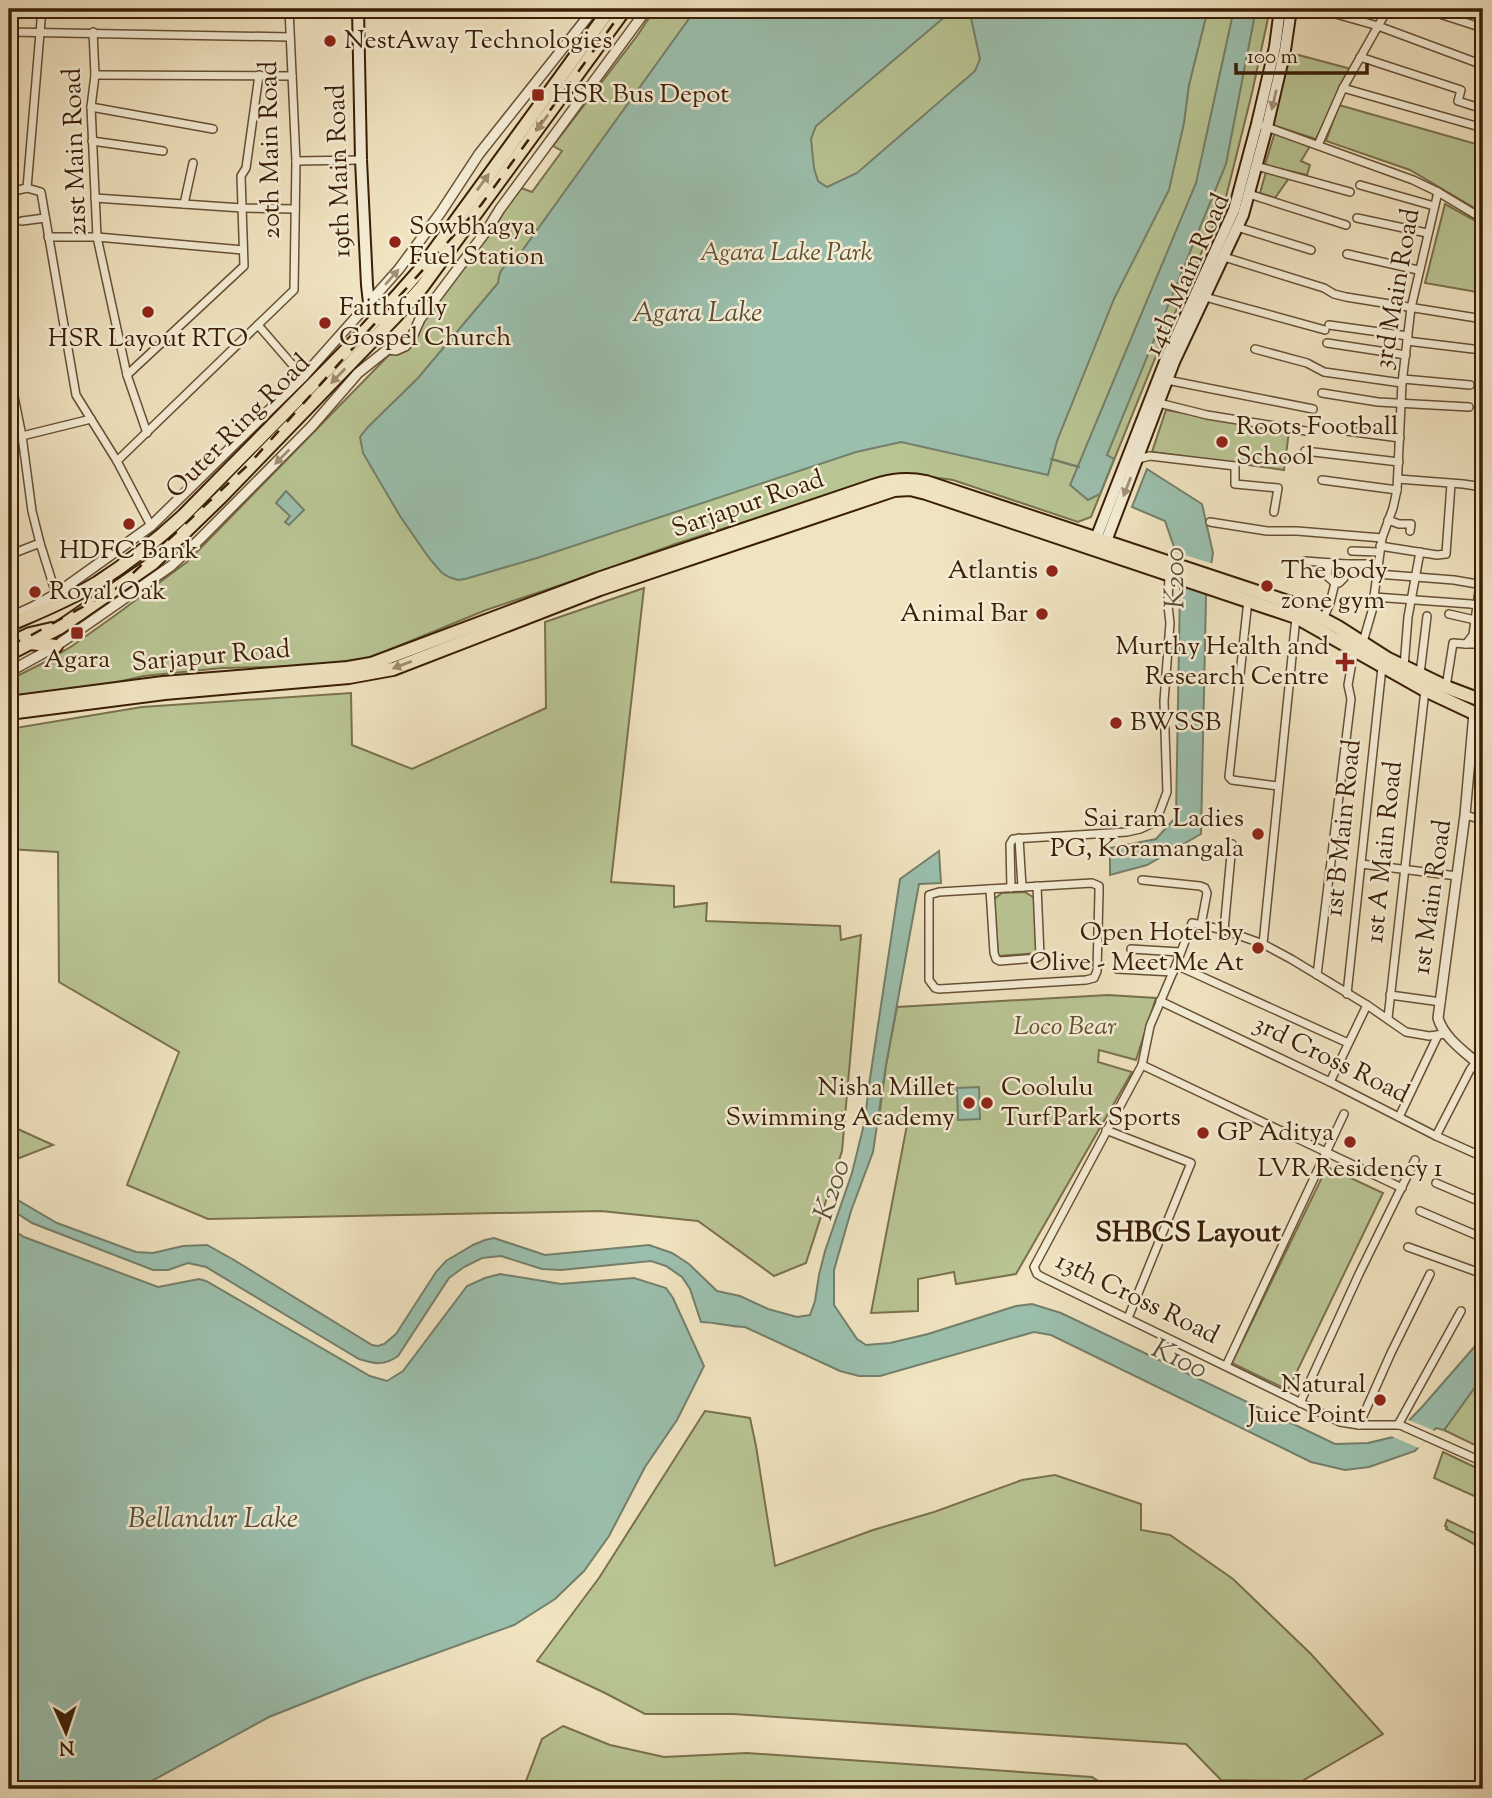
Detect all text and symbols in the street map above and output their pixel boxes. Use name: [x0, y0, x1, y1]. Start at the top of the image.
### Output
place label: NestAway Technologies: [344, 23, 613, 60]
scale bar: [1236, 32, 1368, 76]
marker: NestAway Technologies: [322, 33, 338, 49]
text: 100 m: [1247, 43, 1298, 73]
street label: 20th Main Road: [251, 60, 291, 239]
street label: 21st Main Road: [55, 67, 97, 237]
place label: HSR Bus Depot: [552, 77, 729, 114]
street label: 19th Main Road: [318, 83, 362, 258]
marker: HSR Bus Depot: [530, 87, 546, 103]
one-way arrow: [1268, 89, 1279, 111]
one-way arrow: [535, 114, 549, 132]
one-way arrow: [476, 173, 490, 191]
street label: 14th Main Road: [1136, 188, 1240, 362]
street label: 3rd Main Road: [1366, 205, 1430, 372]
place label: Sowbhagya Fuel Station: [409, 209, 545, 276]
marker: Sowbhagya Fuel Station: [387, 234, 403, 250]
park label: Agara Lake Park: [700, 235, 873, 272]
one-way arrow: [384, 268, 400, 286]
place label: Faithfully Gospel Church: [339, 290, 512, 357]
water label: Agara Lake: [632, 294, 762, 334]
marker: HSR Layout RTO: [140, 304, 156, 320]
marker: Faithfully Gospel Church: [317, 315, 333, 331]
place label: HSR Layout RTO: [48, 321, 248, 358]
street label: Outer Ring Road: [158, 346, 320, 508]
one-way arrow: [330, 367, 346, 384]
place label: Roots Football School: [1236, 409, 1399, 476]
marker: Roots Football School: [1214, 434, 1230, 450]
one-way arrow: [273, 448, 290, 465]
street label: Sarjapur Road: [667, 462, 830, 548]
one-way arrow: [1121, 476, 1132, 497]
marker: HDFC Bank: [121, 516, 137, 532]
place label: HDFC Bank: [59, 533, 199, 570]
water label: K200: [1155, 547, 1197, 609]
place label: Atlantis: [947, 553, 1038, 590]
place label: The body zone gym: [1281, 553, 1388, 620]
marker: Atlantis: [1044, 563, 1060, 579]
place label: Royal Oak: [49, 574, 166, 611]
marker: The body zone gym: [1259, 578, 1275, 594]
marker: Royal Oak: [27, 584, 43, 600]
place label: Animal Bar: [900, 596, 1028, 633]
marker: Animal Bar: [1034, 606, 1050, 622]
marker: Agara: [69, 625, 85, 641]
place label: Murthy Health and Research Centre: [1115, 629, 1329, 696]
street label: Sarjapur Road: [130, 632, 292, 682]
place label: Agara: [44, 642, 110, 679]
marker: Murthy Health and Research Centre: [1335, 652, 1355, 672]
one-way arrow: [391, 660, 412, 671]
place label: BWSSB: [1130, 705, 1221, 742]
marker: BWSSB: [1108, 715, 1124, 731]
street label: 1st B Main Road: [1316, 737, 1372, 918]
street label: 1st A Main Road: [1357, 759, 1413, 945]
place label: Sai ram Ladies PG, Koramangala: [1050, 801, 1244, 868]
street label: 1st Main Road: [1404, 817, 1462, 977]
marker: Sai ram Ladies PG, Koramangala: [1250, 826, 1266, 842]
place label: Open Hotel by Olive - Meet Me At: [1029, 915, 1244, 982]
marker: Open Hotel by Olive - Meet Me At: [1250, 940, 1266, 956]
street label: 3rd Cross Road: [1247, 1006, 1415, 1114]
park label: Loco Bear: [1013, 1009, 1117, 1046]
place label: Nisha Millet Swimming Academy: [726, 1070, 955, 1137]
place label: Coolulu TurfPark Sports: [1001, 1070, 1181, 1137]
marker: Nisha Millet Swimming Academy: [961, 1095, 977, 1111]
marker: Coolulu TurfPark Sports: [979, 1095, 995, 1111]
place label: GP Aditya: [1217, 1115, 1334, 1152]
marker: GP Aditya: [1195, 1125, 1211, 1141]
marker: LVR Residency 1: [1342, 1134, 1358, 1150]
place label: LVR Residency 1: [1257, 1151, 1443, 1188]
water label: K200: [804, 1155, 862, 1225]
district label: SHBCS Layout: [1095, 1214, 1281, 1254]
street label: 13th Cross Road: [1049, 1243, 1225, 1355]
water label: K100: [1145, 1330, 1213, 1390]
place label: Natural Juice Point: [1246, 1367, 1366, 1434]
marker: Natural Juice Point: [1372, 1392, 1388, 1408]
water label: Bellandur Lake: [128, 1500, 298, 1540]
north arrow: [32, 1696, 102, 1766]
text: N: [58, 1733, 75, 1760]

